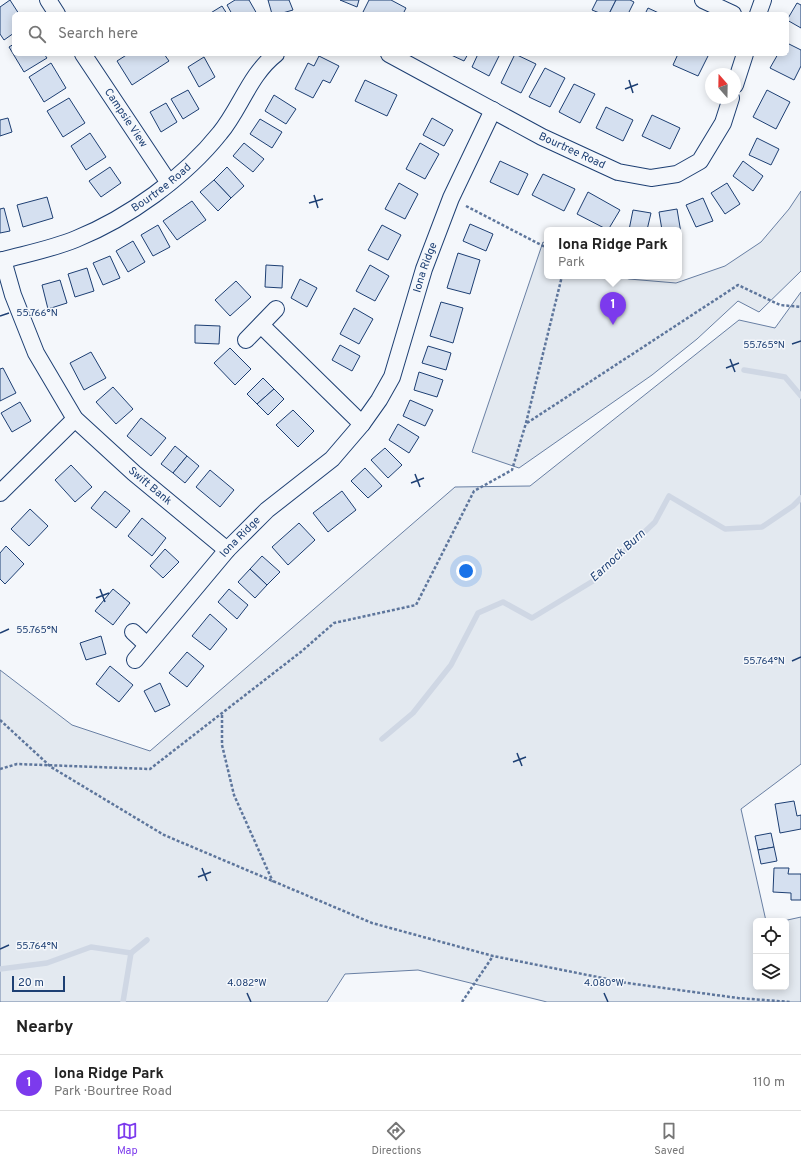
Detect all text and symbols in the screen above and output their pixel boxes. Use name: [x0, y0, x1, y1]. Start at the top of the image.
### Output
search box: [12, 12, 789, 56]
icon: search: [26, 23, 48, 45]
text: Search here: [58, 25, 138, 44]
north arrow: [705, 68, 741, 104]
street label: Campsie View: [101, 86, 151, 150]
street label: Bourtree Road: [536, 129, 608, 172]
street label: Bourtree Road: [129, 160, 194, 215]
popup: [544, 227, 682, 279]
text: Iona Ridge Park: [558, 236, 668, 255]
street label: Iona Ridge: [410, 240, 441, 294]
text: Park: [558, 255, 585, 271]
pin: 1: [600, 292, 626, 325]
text: 55.766°N: [16, 307, 58, 320]
text: 55.765°N: [743, 339, 785, 352]
street label: Swift Bank: [125, 464, 175, 508]
street label: Iona Ridge: [217, 513, 264, 560]
water label: Earnock Burn: [587, 526, 650, 586]
your location: [456, 561, 476, 581]
text: 55.765°N: [16, 624, 58, 637]
text: 55.764°N: [743, 655, 785, 668]
map controls: [753, 918, 789, 990]
button: locate: [753, 918, 789, 954]
text: 55.764°N: [16, 940, 58, 953]
button: layers: [753, 954, 789, 990]
scale bar: [12, 974, 65, 993]
text: 20 m: [18, 976, 44, 990]
text: 4.082°W: [227, 977, 267, 990]
text: 4.080°W: [584, 977, 624, 990]
text: Nearby: [16, 1017, 73, 1039]
text: Iona Ridge Park: [54, 1065, 164, 1084]
text: 1: [26, 1075, 32, 1091]
text: 110 m: [753, 1075, 785, 1091]
text: Park · Bourtree Road: [54, 1084, 172, 1100]
tab: Map: [116, 1120, 138, 1158]
tab: Directions: [371, 1120, 421, 1158]
tab: Saved: [654, 1120, 685, 1158]

